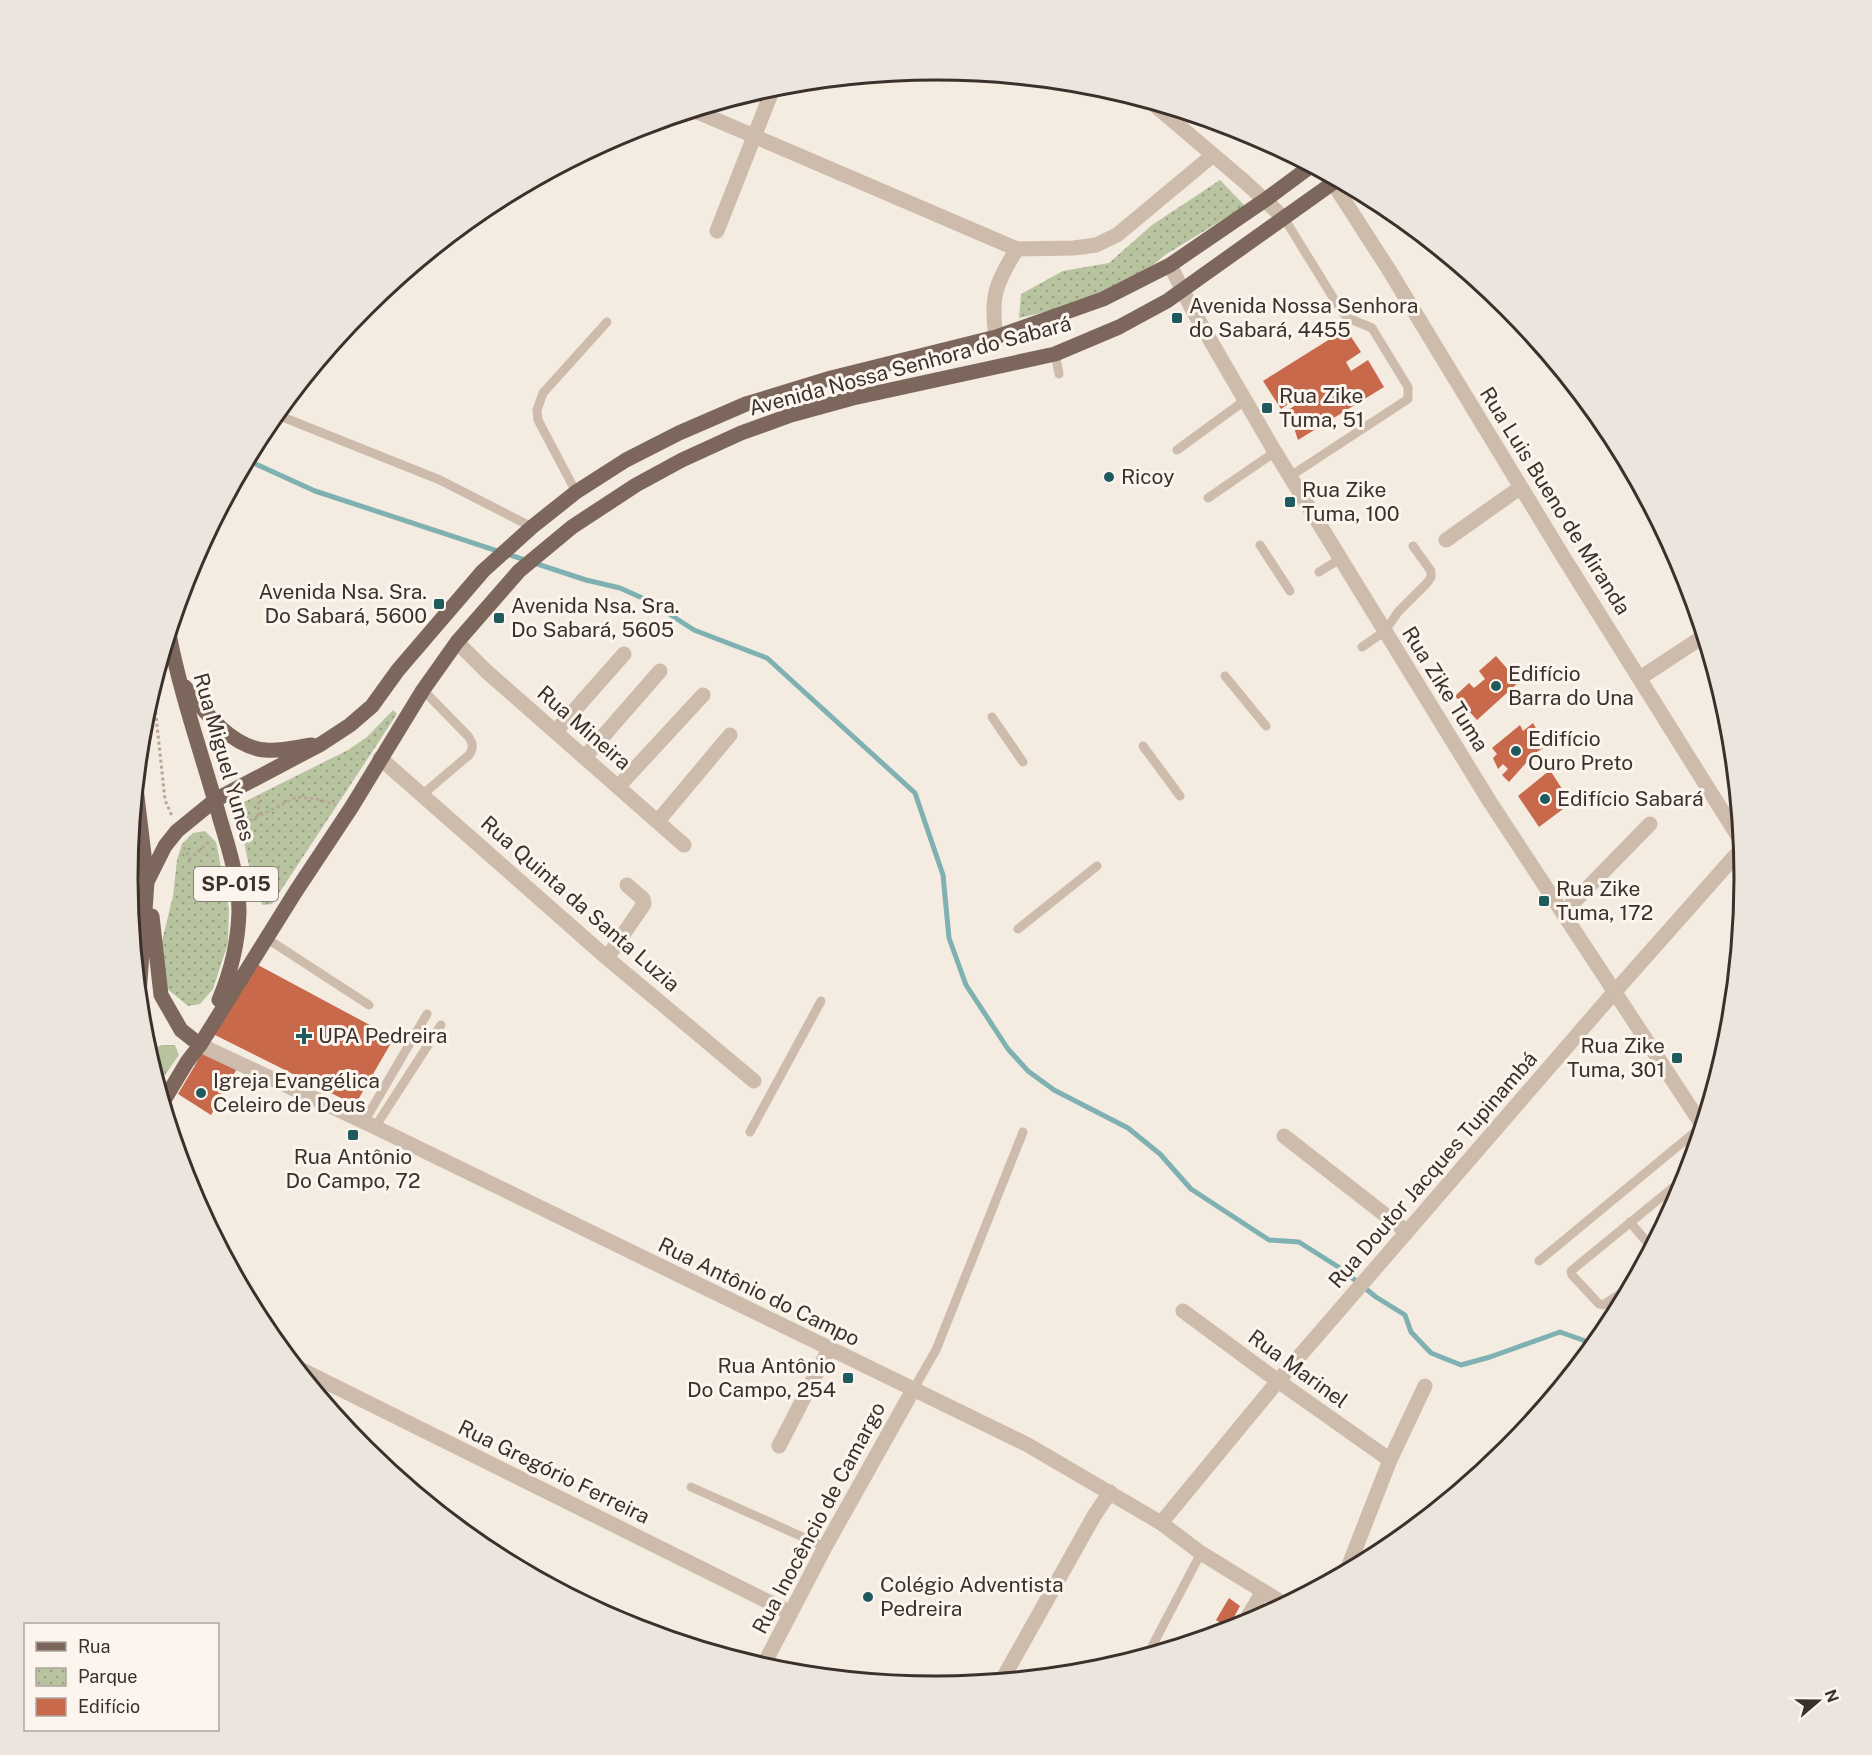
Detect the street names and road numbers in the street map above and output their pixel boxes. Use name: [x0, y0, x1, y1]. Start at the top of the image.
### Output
street label: Avenida Nossa Senhora do Sabará: [746, 310, 1074, 421]
street label: Rua Luis Bueno de Miranda: [1475, 382, 1636, 619]
street label: Rua Zike Tuma: [1397, 622, 1494, 756]
street label: Rua Miguel Yunes: [189, 670, 260, 844]
street label: Rua Mineira: [532, 680, 636, 775]
street label: Rua Quinta da Santa Luzia: [476, 811, 685, 997]
road number: SP-015: [194, 867, 278, 901]
street label: Rua Doutor Jacques Tupinambá: [1323, 1046, 1542, 1293]
street label: Rua Antônio do Campo: [654, 1232, 864, 1351]
street label: Rua Marinel: [1244, 1324, 1353, 1413]
street label: Rua Inocêncio de Camargo: [747, 1398, 890, 1638]
street label: Rua Gregório Ferreira: [454, 1414, 654, 1529]

